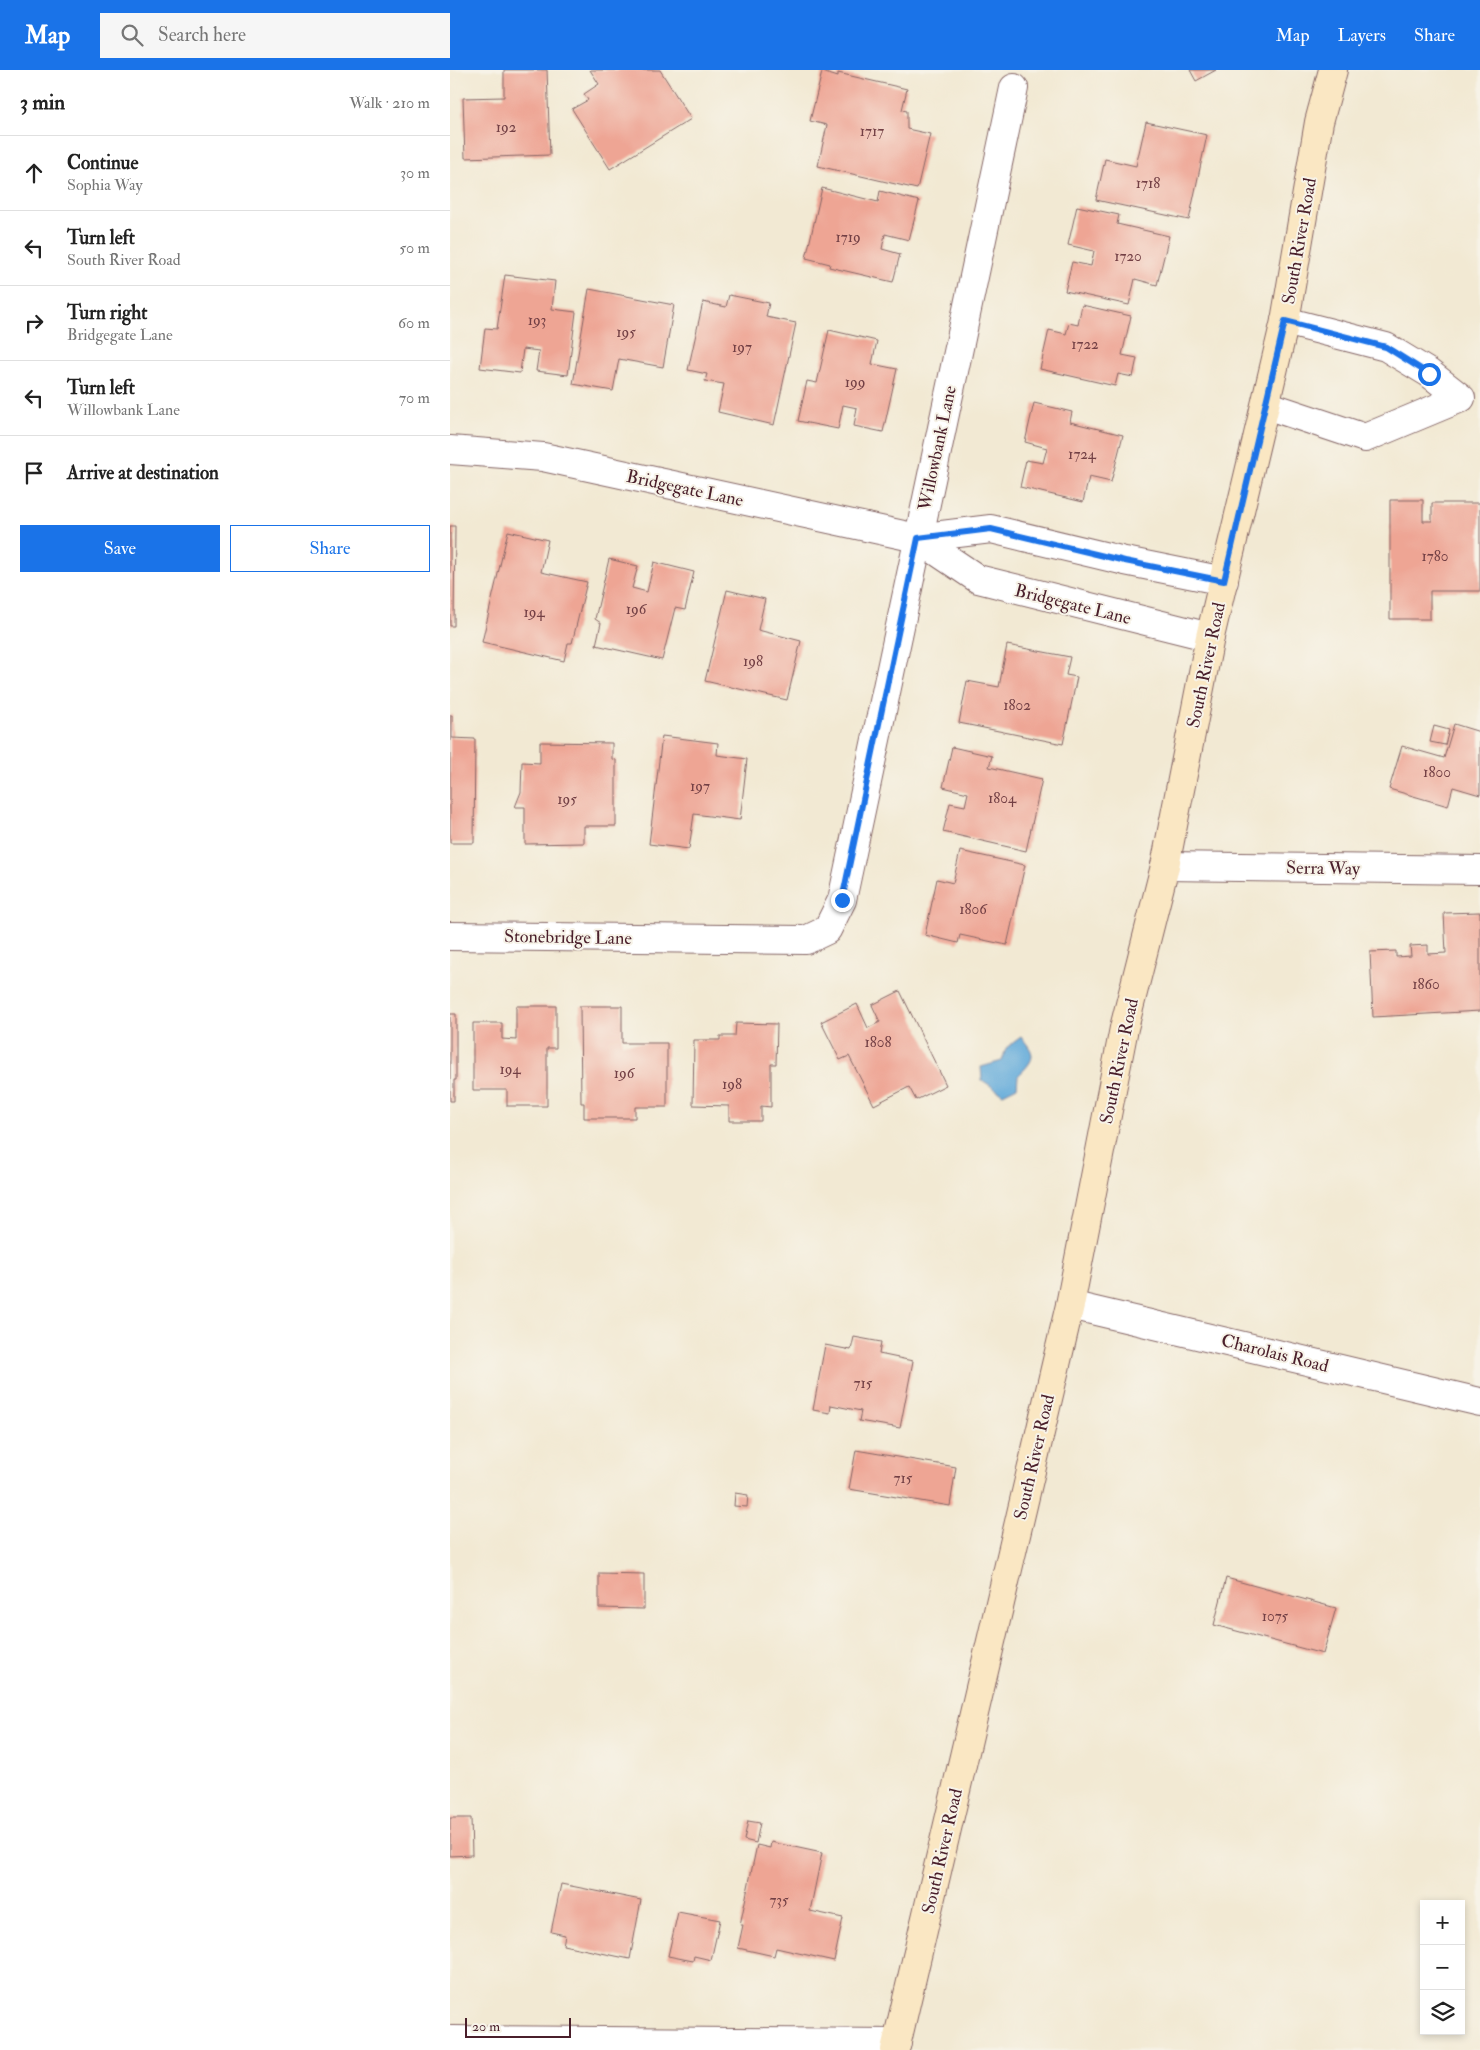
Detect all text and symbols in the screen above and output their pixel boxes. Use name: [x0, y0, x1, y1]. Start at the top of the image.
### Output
search box: [100, 13, 450, 58]
text: Map: [25, 20, 70, 51]
icon: search: [118, 21, 146, 49]
text: Search here: [158, 23, 246, 47]
text: Map: [1276, 24, 1310, 47]
text: Layers: [1338, 24, 1386, 47]
text: Share: [1414, 24, 1455, 47]
text: 3 min: [20, 89, 65, 116]
text: Walk · 210 m: [349, 93, 430, 113]
house number: 192: [496, 118, 517, 137]
house number: 1717: [860, 122, 884, 141]
text: Continue: [67, 151, 138, 175]
icon: ahead: [20, 159, 48, 187]
text: 30 m: [400, 163, 430, 183]
house number: 1718: [1136, 174, 1160, 193]
text: Sophia Way: [67, 175, 143, 195]
street label: South River Road: [1277, 176, 1322, 306]
text: Turn left: [67, 226, 135, 250]
house number: 1719: [835, 228, 861, 247]
icon: left: [20, 234, 48, 262]
text: 50 m: [399, 238, 430, 258]
house number: 1720: [1114, 247, 1142, 266]
text: South River Road: [67, 250, 181, 270]
text: Turn right: [67, 301, 147, 325]
icon: right: [20, 309, 48, 337]
house number: 193: [528, 311, 546, 330]
text: 60 m: [398, 313, 430, 333]
house number: 195: [616, 323, 636, 342]
text: Bridgegate Lane: [67, 325, 173, 345]
house number: 1722: [1071, 335, 1099, 354]
house number: 197: [732, 338, 752, 357]
route start: [1418, 363, 1441, 386]
house number: 199: [845, 373, 865, 392]
text: Turn left: [67, 376, 135, 400]
street label: Willowbank Lane: [913, 383, 962, 514]
icon: left: [20, 384, 48, 412]
text: 70 m: [399, 388, 430, 408]
text: Willowbank Lane: [67, 400, 180, 420]
house number: 1724: [1068, 445, 1097, 464]
icon: arrive: [20, 459, 48, 487]
text: Arrive at destination: [67, 461, 219, 485]
street label: Bridgegate Lane: [624, 465, 746, 512]
button: Save: [20, 525, 220, 572]
button: Share: [230, 525, 430, 572]
house number: 1780: [1422, 547, 1448, 566]
street label: Bridgegate Lane: [1012, 579, 1134, 630]
house number: 196: [626, 600, 648, 619]
street label: South River Road: [1182, 600, 1231, 730]
house number: 194: [523, 603, 545, 622]
house number: 198: [743, 652, 763, 671]
house number: 1802: [1003, 696, 1031, 715]
house number: 1800: [1423, 763, 1451, 782]
house number: 197: [690, 777, 710, 796]
house number: 1804: [988, 789, 1017, 808]
house number: 195: [557, 790, 577, 809]
street label: Serra Way: [1286, 856, 1361, 881]
route end: [831, 889, 854, 912]
house number: 1806: [959, 900, 988, 919]
street label: Stonebridge Lane: [504, 925, 633, 950]
house number: 1860: [1412, 975, 1440, 994]
street label: South River Road: [1095, 996, 1144, 1126]
house number: 1808: [864, 1033, 892, 1052]
house number: 194: [499, 1060, 521, 1079]
house number: 196: [614, 1064, 636, 1083]
house number: 198: [722, 1075, 742, 1094]
street label: Charolais Road: [1219, 1329, 1331, 1378]
house number: 715: [854, 1374, 873, 1393]
street label: South River Road: [1009, 1392, 1060, 1522]
house number: 715: [894, 1469, 913, 1488]
house number: 1075: [1262, 1607, 1289, 1626]
street label: South River Road: [917, 1786, 968, 1916]
house number: 735: [769, 1891, 789, 1910]
map controls: [1420, 1900, 1465, 2035]
button: +: [1420, 1900, 1465, 1945]
button: −: [1420, 1945, 1465, 1990]
button: layers: [1420, 1990, 1465, 2035]
scale bar: [465, 2015, 571, 2038]
text: 20 m: [472, 2018, 500, 2035]

